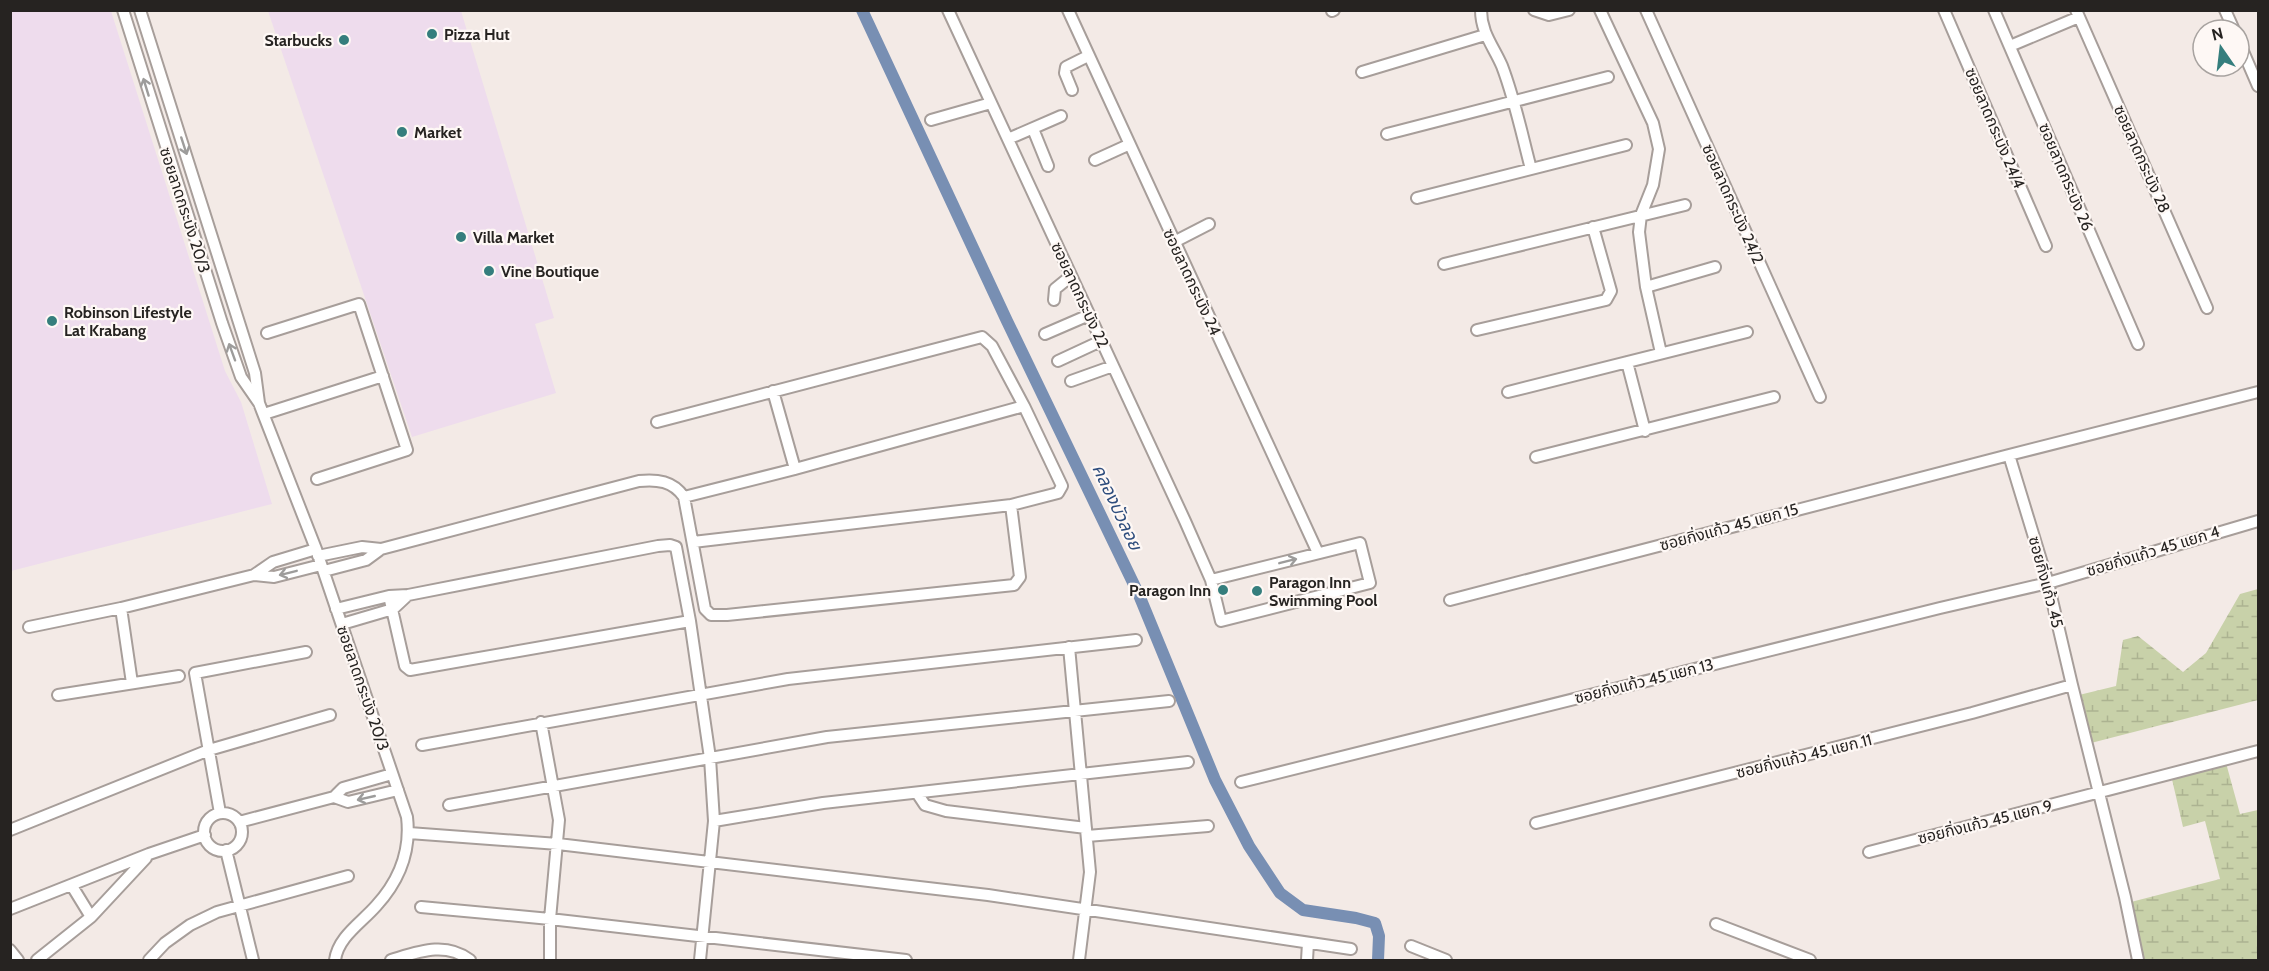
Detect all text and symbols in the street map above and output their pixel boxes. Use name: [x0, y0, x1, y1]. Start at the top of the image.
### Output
north arrow: [2191, 18, 2251, 78]
text: N: [2210, 23, 2225, 45]
place label: Pizza Hut: [444, 25, 510, 44]
marker: Pizza Hut: [425, 27, 439, 41]
place label: Starbucks: [264, 31, 332, 50]
marker: Starbucks: [337, 33, 351, 47]
street label: ซอยลาดกระบัง 24/4: [1961, 65, 2029, 191]
one-way arrow: [140, 78, 151, 97]
street label: ซอยลาดกระบัง 28: [2110, 102, 2174, 216]
street label: ซอยลาดกระบัง 26: [2035, 120, 2097, 234]
place label: Market: [414, 123, 462, 142]
marker: Market: [395, 125, 409, 139]
one-way arrow: [179, 136, 190, 155]
street label: ซอยลาดกระบัง 24/2: [1698, 141, 1768, 267]
street label: ซอยลาดกระบัง 20/3: [156, 145, 214, 275]
street label: ซอยลาดกระบัง 24: [1159, 226, 1225, 338]
place label: Villa Market: [473, 228, 555, 247]
marker: Villa Market: [454, 230, 468, 244]
street label: ซอยลาดกระบัง 22: [1047, 239, 1113, 351]
place label: Vine Boutique: [501, 262, 599, 281]
marker: Vine Boutique: [482, 264, 496, 278]
place label: Robinson Lifestyle Lat Krabang: [64, 303, 192, 340]
marker: Robinson Lifestyle Lat Krabang: [45, 314, 59, 328]
one-way arrow: [226, 343, 237, 362]
water label: คลองบัวลอย: [1088, 460, 1147, 555]
street label: ซอยกิ่งแก้ว 45 แยก 15: [1657, 498, 1800, 555]
street label: ซอยกิ่งแก้ว 45 แยก 4: [2084, 521, 2222, 580]
street label: ซอยกิ่งแก้ว 45: [2025, 534, 2068, 630]
one-way arrow: [1278, 554, 1297, 566]
one-way arrow: [279, 568, 298, 580]
place label: Paragon Inn Swimming Pool: [1269, 573, 1377, 610]
place label: Paragon Inn: [1129, 581, 1211, 600]
marker: Paragon Inn: [1216, 583, 1230, 597]
marker: Paragon Inn Swimming Pool: [1250, 584, 1264, 598]
street label: ซอยลาดกระบัง 20/3: [333, 623, 393, 753]
street label: ซอยกิ่งแก้ว 45 แยก 13: [1572, 654, 1715, 707]
street label: ซอยกิ่งแก้ว 45 แยก 11: [1734, 729, 1874, 782]
one-way arrow: [357, 793, 376, 805]
street label: ซอยกิ่งแก้ว 45 แยก 9: [1916, 795, 2054, 848]

